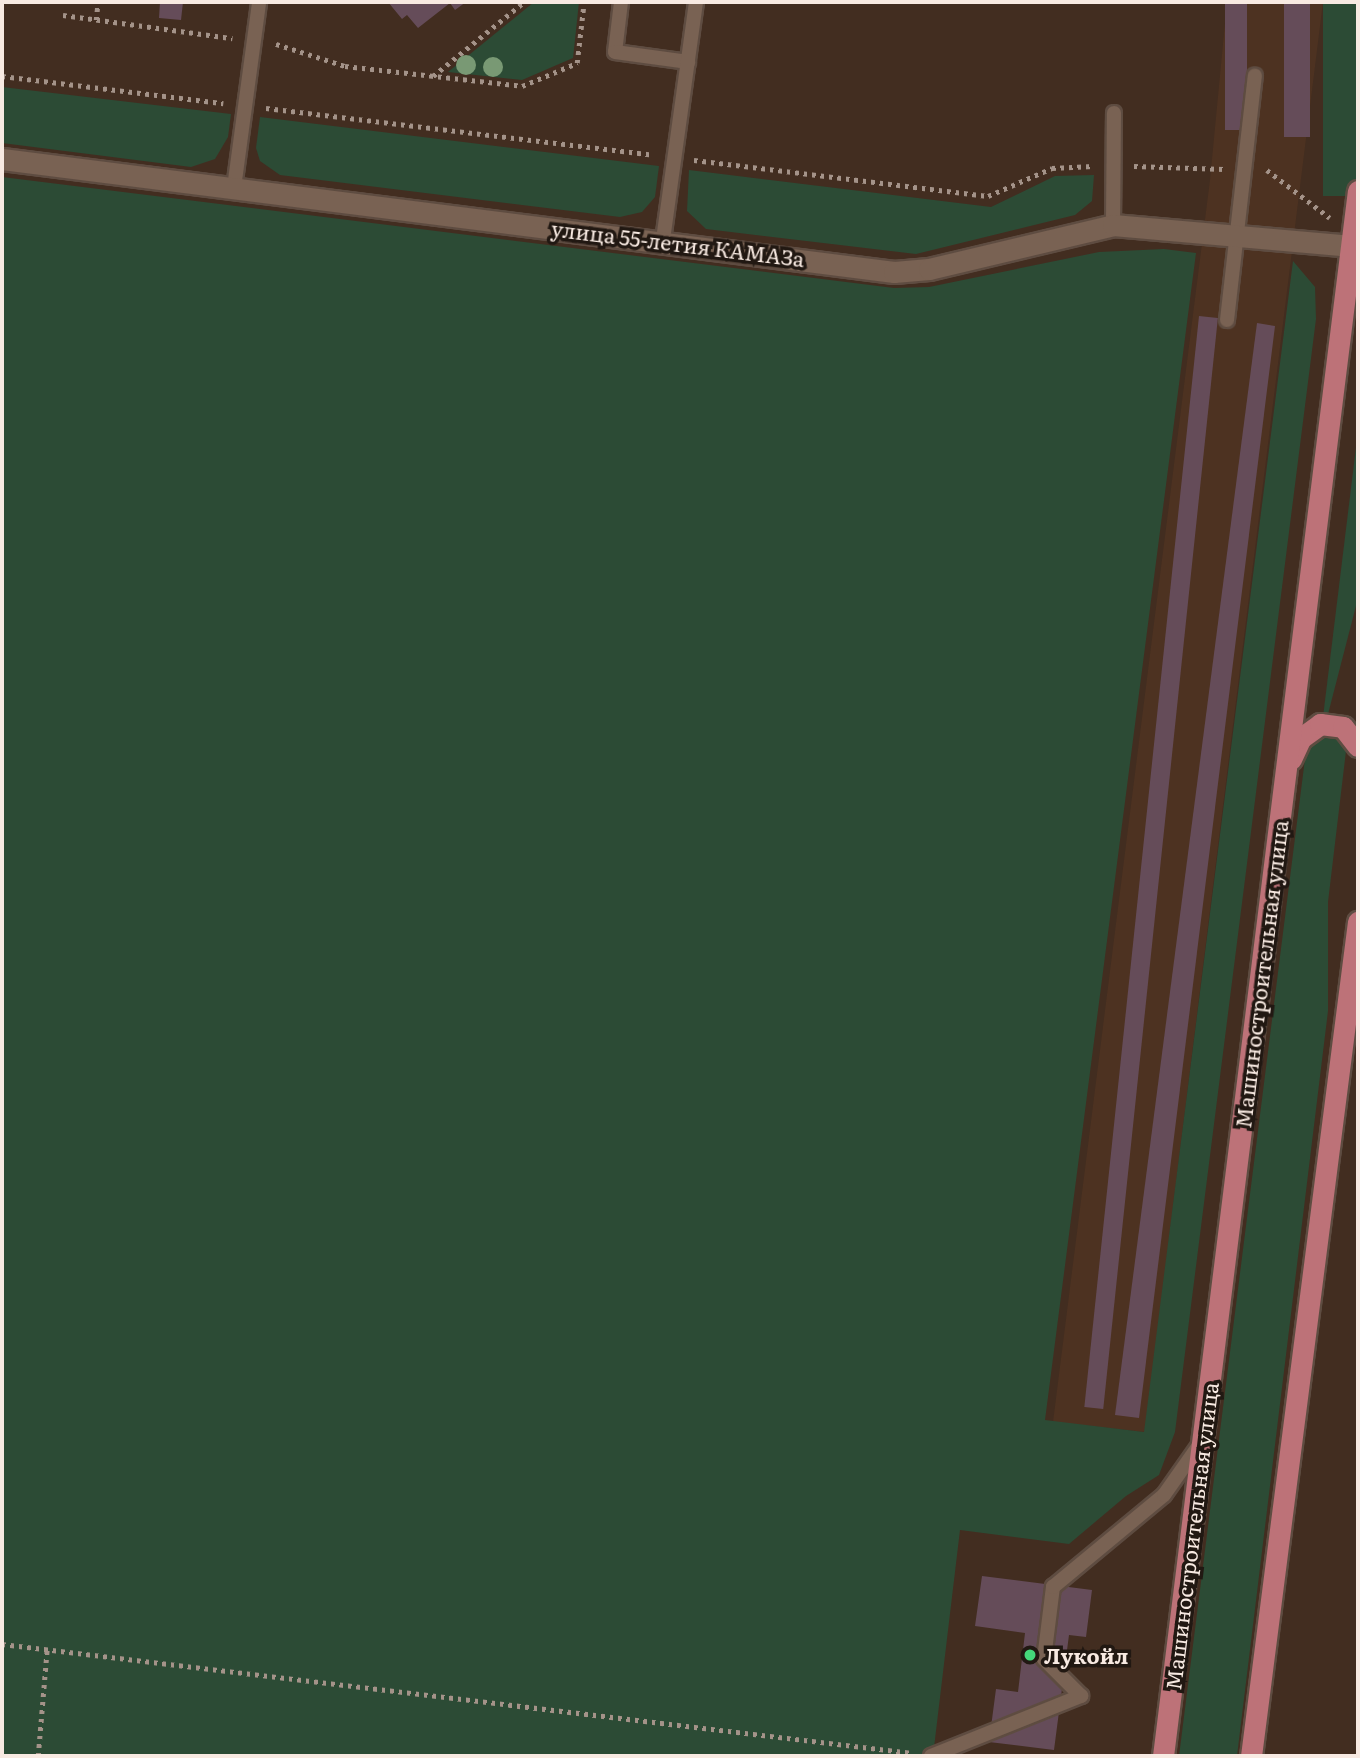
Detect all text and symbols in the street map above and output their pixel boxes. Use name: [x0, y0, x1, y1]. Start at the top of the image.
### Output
street label: улица 55-летия КАМАЗа: [550, 215, 806, 271]
street label: Машиностроительная улица: [1230, 819, 1292, 1129]
street label: Машиностроительная улица: [1160, 1381, 1222, 1691]
place label: Лукойл: [1044, 1642, 1128, 1668]
marker: Лукойл: [1022, 1647, 1038, 1663]

